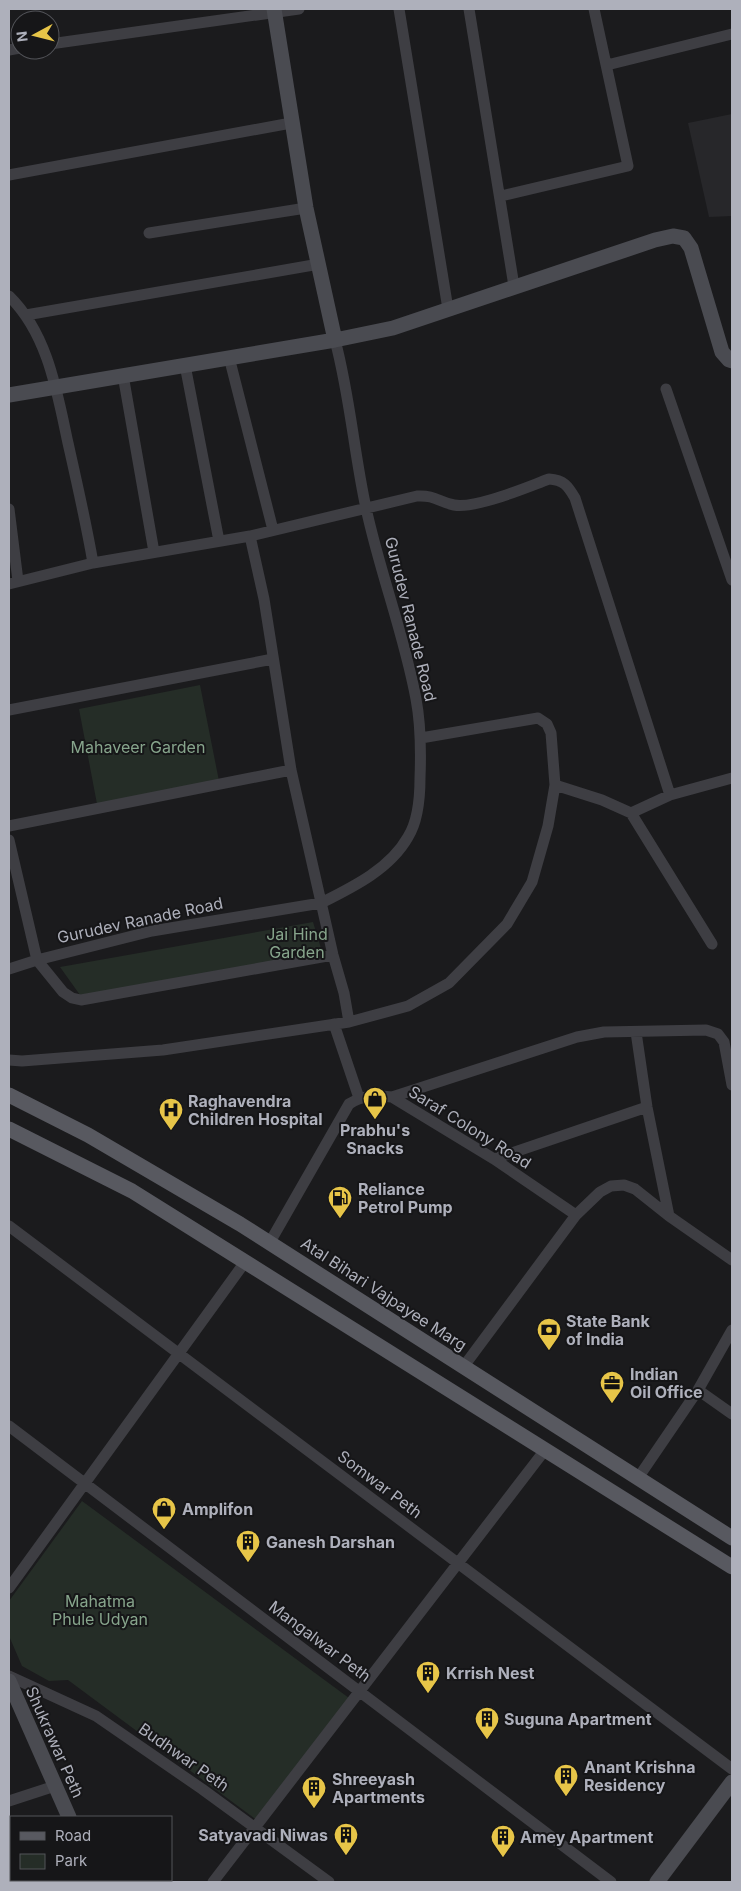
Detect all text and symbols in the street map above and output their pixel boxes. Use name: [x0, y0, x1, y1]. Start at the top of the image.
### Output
north arrow: [10, 10, 60, 60]
text: N: [13, 30, 31, 43]
street label: Gurudev Ranade Road: [381, 535, 441, 703]
park label: Mahaveer Garden: [71, 737, 205, 757]
street label: Gurudev Ranade Road: [55, 893, 225, 947]
park label: Jai Hind Garden: [266, 924, 328, 962]
street label: Saraf Colony Road: [405, 1081, 535, 1173]
shop icon: Prabhu's Snacks: [362, 1086, 388, 1120]
place label: Raghavendra Children Hospital: [188, 1091, 323, 1129]
hospital icon: Raghavendra Children Hospital: [158, 1097, 184, 1131]
place label: Prabhu's Snacks: [340, 1120, 410, 1158]
place label: Reliance Petrol Pump: [358, 1179, 453, 1217]
fuel station icon: Reliance Petrol Pump: [327, 1185, 353, 1219]
street label: Atal Bihari Vajpayee Marg: [297, 1233, 471, 1355]
place label: State Bank of India: [566, 1311, 651, 1349]
bank icon: State Bank of India: [536, 1317, 562, 1351]
place label: Indian Oil Office: [630, 1364, 703, 1402]
office icon: Indian Oil Office: [599, 1370, 625, 1404]
street label: Somwar Peth: [334, 1446, 426, 1522]
shop icon: Amplifon: [151, 1496, 177, 1530]
place label: Amplifon: [182, 1499, 253, 1519]
building icon: Ganesh Darshan: [235, 1529, 261, 1563]
place label: Ganesh Darshan: [266, 1532, 395, 1552]
park label: Mahatma Phule Udyan: [52, 1591, 148, 1629]
street label: Mangalwar Peth: [265, 1596, 375, 1686]
building icon: Krrish Nest: [415, 1660, 441, 1694]
place label: Krrish Nest: [446, 1663, 535, 1683]
street label: Shukrawar Peth: [22, 1683, 88, 1801]
building icon: Suguna Apartment: [474, 1706, 500, 1740]
place label: Suguna Apartment: [504, 1709, 652, 1729]
street label: Budhwar Peth: [135, 1718, 233, 1796]
place label: Anant Krishna Residency: [584, 1757, 695, 1795]
building icon: Anant Krishna Residency: [553, 1763, 579, 1797]
place label: Shreeyash Apartments: [332, 1769, 425, 1807]
building icon: Shreeyash Apartments: [301, 1775, 327, 1809]
legend: [10, 1816, 172, 1881]
building icon: Satyavadi Niwas: [333, 1822, 359, 1856]
building icon: Amey Apartment: [490, 1824, 516, 1858]
place label: Satyavadi Niwas: [198, 1825, 328, 1845]
text: Road: [55, 1826, 91, 1845]
place label: Amey Apartment: [520, 1827, 653, 1847]
text: Park: [55, 1851, 88, 1870]

